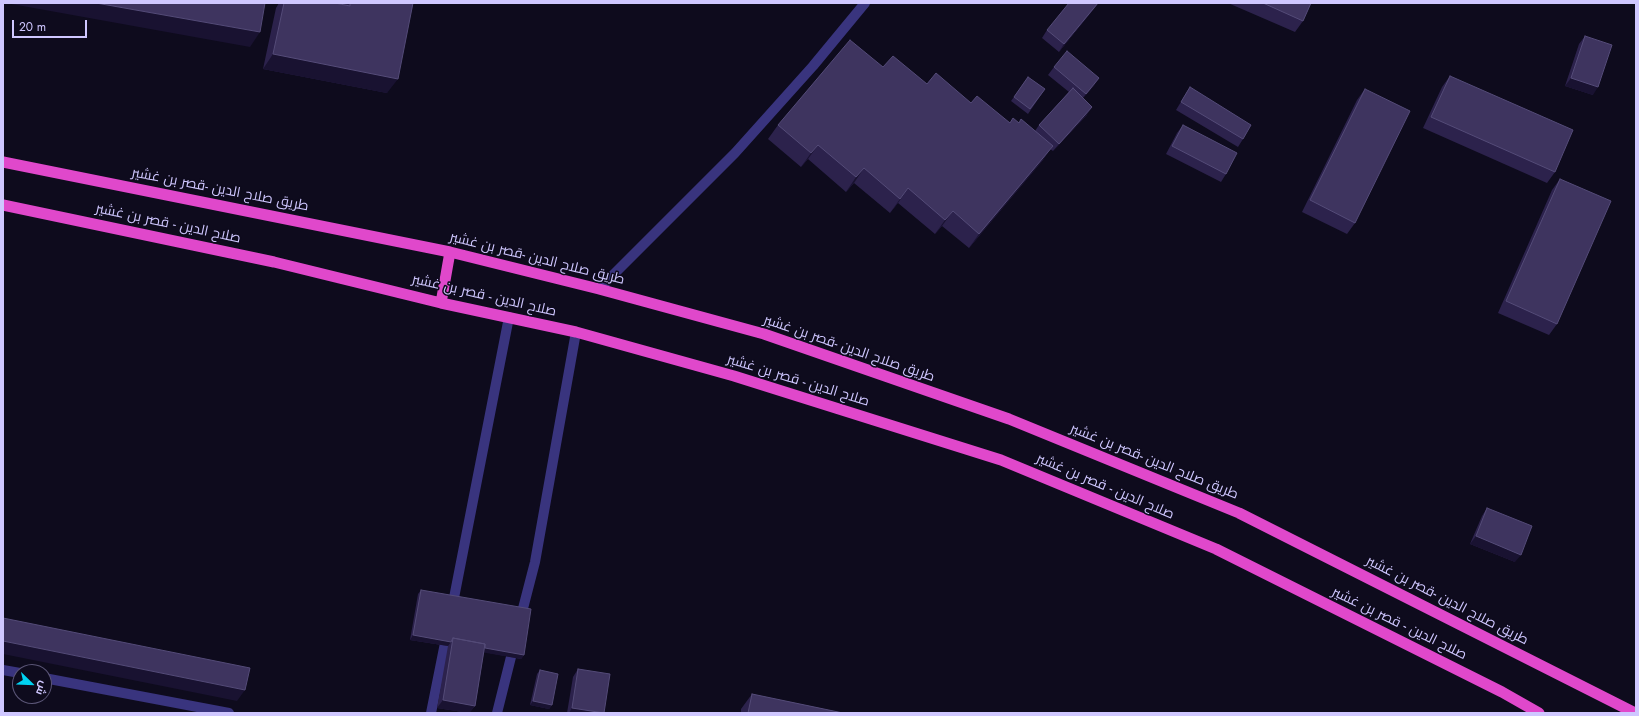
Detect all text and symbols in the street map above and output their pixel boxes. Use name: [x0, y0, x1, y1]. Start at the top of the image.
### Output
scale bar: [14, 12, 89, 38]
text: 20 m: [19, 18, 46, 36]
street label: طريق صلاح الدين -قصر بن غشير: [130, 165, 310, 215]
street label: صلاح الدين - قصر بن غشير: [94, 200, 242, 248]
street label: طريق صلاح الدين -قصر بن غشير: [448, 229, 626, 289]
street label: صلاح الدين - قصر بن غشير: [410, 271, 558, 321]
street label: طريق صلاح الدين -قصر بن غشير: [761, 312, 937, 386]
street label: صلاح الدين - قصر بن غشير: [725, 351, 871, 411]
street label: طريق صلاح الدين -قصر بن غشير: [1067, 421, 1241, 503]
street label: صلاح الدين - قصر بن غشير: [1034, 450, 1176, 524]
street label: طريق صلاح الدين -قصر بن غشير: [1363, 553, 1531, 649]
street label: صلاح الدين - قصر بن غشير: [1329, 584, 1469, 664]
north arrow: [12, 664, 52, 704]
text: ش: [32, 679, 52, 698]

